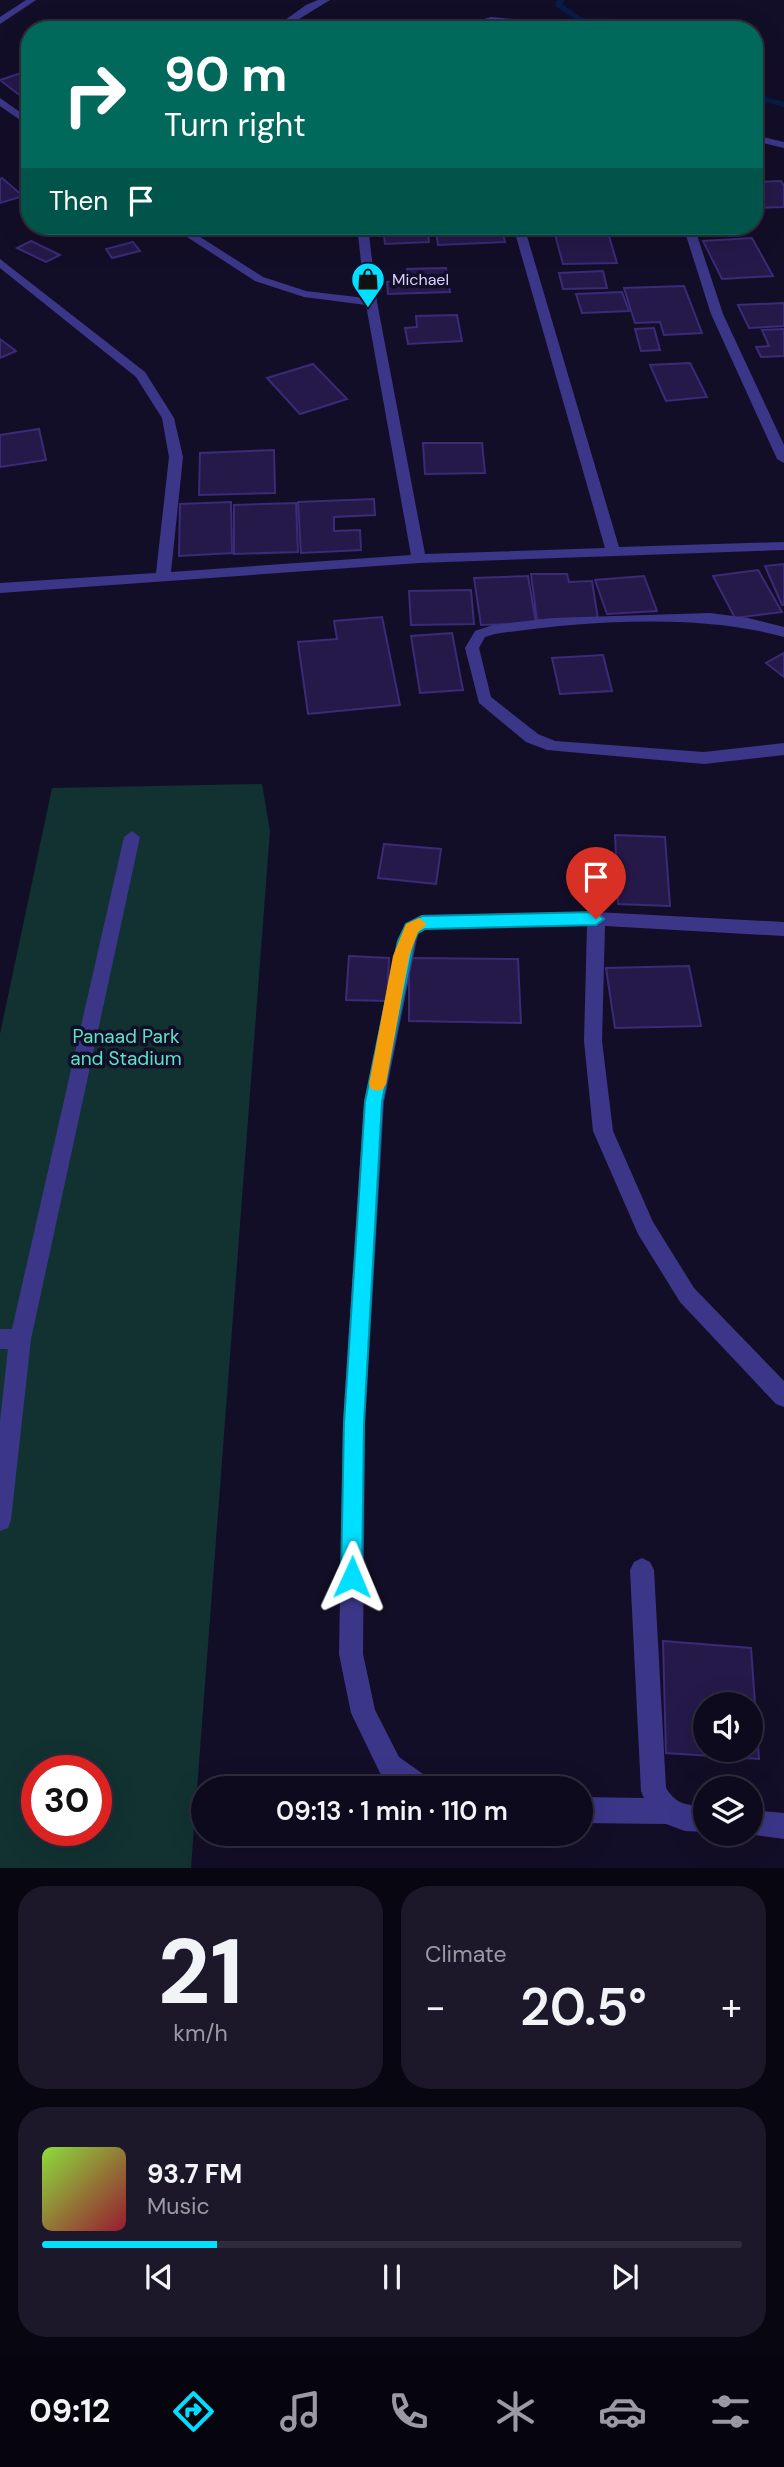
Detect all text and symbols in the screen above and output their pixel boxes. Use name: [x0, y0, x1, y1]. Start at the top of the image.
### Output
text: 90 m: [164, 42, 287, 106]
icon: right: [49, 49, 140, 140]
text: Turn right: [164, 104, 306, 146]
icon: arrive: [122, 182, 160, 220]
text: Then: [49, 184, 108, 218]
shop icon: Michael: [349, 260, 387, 309]
place label: Michael: [392, 269, 449, 290]
pin: [566, 847, 626, 919]
icon: arrive: [577, 858, 615, 896]
park label: Panaad Park and Stadium: [70, 1024, 182, 1071]
position arrow: [315, 1540, 389, 1614]
map controls: [693, 1692, 763, 1846]
button: sound: [693, 1692, 763, 1762]
speed limit sign: 30: [21, 1755, 112, 1846]
button: layers: [693, 1776, 763, 1846]
text: 09:13 · 1 min · 110 m: [276, 1794, 508, 1828]
text: 21: [158, 1913, 243, 2031]
text: Climate: [425, 1939, 507, 1969]
text: 20.5°: [520, 1973, 647, 2041]
text: −: [425, 1982, 446, 2032]
text: +: [721, 1982, 742, 2032]
text: km/h: [173, 2018, 228, 2048]
text: 93.7 FM: [147, 2157, 242, 2191]
text: Music: [147, 2191, 210, 2221]
icon: previous: [140, 2258, 178, 2296]
icon: pause: [373, 2258, 411, 2296]
icon: next: [606, 2258, 644, 2296]
icon: directions: [169, 2387, 218, 2436]
icon: music: [276, 2387, 325, 2436]
icon: phone: [384, 2387, 433, 2436]
icon: climate: [491, 2387, 540, 2436]
icon: car: [598, 2387, 647, 2436]
icon: filters: [706, 2387, 755, 2436]
text: 09:12: [29, 2390, 110, 2432]

